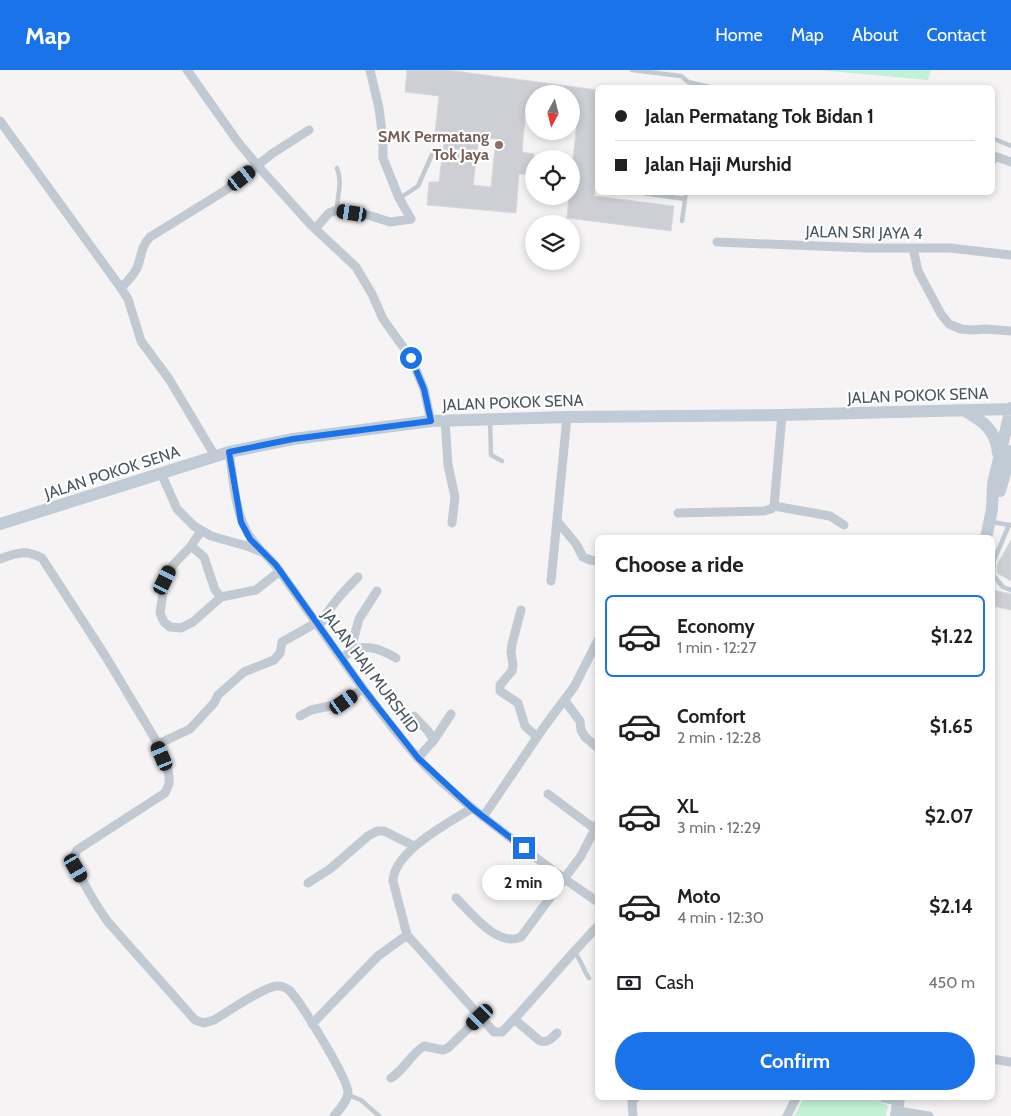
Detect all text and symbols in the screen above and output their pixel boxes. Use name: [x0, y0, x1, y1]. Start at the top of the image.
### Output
text: Map: [25, 21, 71, 50]
text: Home: [715, 24, 763, 46]
text: Map: [791, 24, 824, 46]
text: About: [852, 24, 898, 46]
text: Contact: [926, 24, 986, 46]
north arrow: [525, 85, 580, 140]
map controls: [525, 85, 580, 270]
text: Jalan Permatang Tok Bidan 1: [645, 105, 874, 128]
place label: SMK Permatang Tok Jaya: [378, 127, 489, 164]
marker: SMK Permatang Tok Jaya: [493, 139, 505, 151]
button: locate: [525, 150, 580, 205]
text: Jalan Haji Murshid: [645, 153, 792, 176]
car: [225, 163, 258, 193]
car: [336, 203, 367, 223]
button: layers: [525, 215, 580, 270]
street label: JALAN SRI JAYA 4: [804, 222, 923, 243]
route start: [400, 347, 422, 369]
street label: JALAN POKOK SENA: [846, 384, 989, 407]
street label: JALAN POKOK SENA: [441, 391, 584, 414]
street label: JALAN POKOK SENA: [41, 442, 182, 504]
text: Choose a ride: [615, 551, 744, 578]
car: [151, 563, 178, 597]
street label: JALAN HAJI MURSHID: [317, 605, 423, 737]
icon: car: [617, 614, 662, 659]
text: Economy: [677, 615, 755, 638]
text: $1.22: [931, 625, 973, 648]
text: 1 min · 12:27: [677, 638, 757, 657]
car: [327, 687, 360, 717]
icon: car: [617, 704, 662, 749]
text: Comfort: [677, 705, 746, 728]
text: $1.65: [930, 715, 973, 738]
text: 2 min · 12:28: [677, 728, 761, 747]
car: [149, 739, 174, 773]
icon: car: [617, 794, 662, 839]
text: XL: [677, 795, 698, 818]
text: $2.07: [925, 805, 973, 828]
text: 3 min · 12:29: [677, 818, 761, 837]
route end: [513, 837, 535, 859]
car: [62, 851, 89, 885]
callout: 2 min: [483, 866, 565, 900]
text: 2 min: [504, 873, 542, 892]
icon: car: [617, 884, 662, 929]
text: Moto: [677, 885, 721, 908]
text: $2.14: [929, 895, 973, 918]
text: 4 min · 12:30: [677, 908, 764, 927]
icon: cash: [615, 969, 643, 997]
text: Cash: [655, 971, 694, 994]
text: 450 m: [928, 973, 975, 992]
car: [463, 1001, 496, 1033]
button: Confirm: [615, 1032, 975, 1090]

